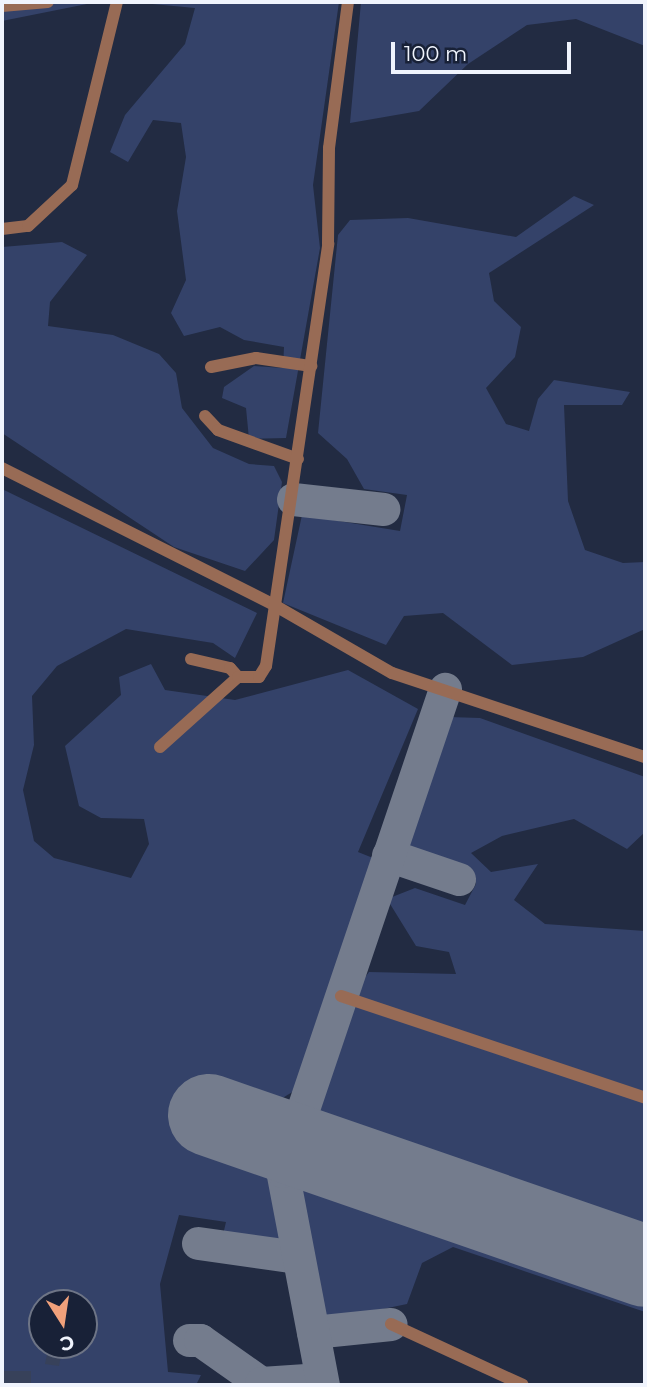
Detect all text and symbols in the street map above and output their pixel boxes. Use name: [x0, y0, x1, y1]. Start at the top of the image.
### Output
scale bar: [395, 28, 575, 72]
text: 100 m: [404, 41, 467, 66]
north arrow: [28, 1289, 98, 1359]
text: С: [58, 1330, 76, 1356]

